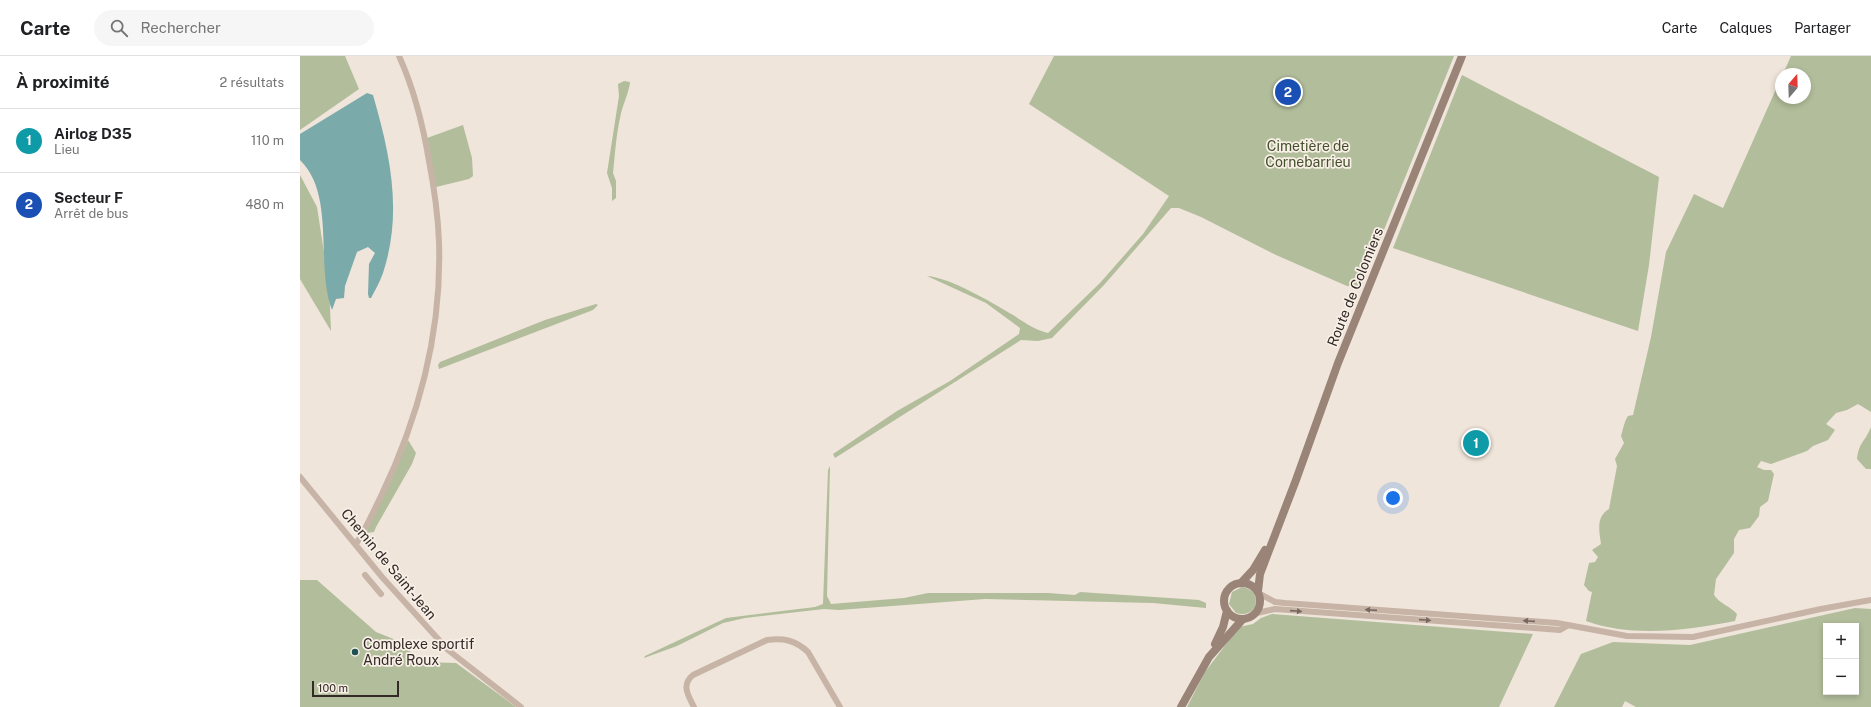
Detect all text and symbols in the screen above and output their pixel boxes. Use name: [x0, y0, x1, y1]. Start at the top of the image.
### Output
search box: [94, 10, 374, 46]
text: Carte: [20, 17, 70, 39]
icon: search: [108, 17, 130, 39]
text: Rechercher: [140, 19, 221, 36]
text: Carte: [1662, 20, 1698, 36]
text: Calques: [1720, 20, 1772, 36]
text: Partager: [1794, 20, 1851, 36]
north arrow: [1775, 68, 1811, 104]
text: À proximité: [16, 72, 110, 92]
text: 2 résultats: [220, 75, 284, 90]
pin: 2: [1275, 77, 1301, 107]
text: Airlog D35: [54, 125, 132, 142]
text: 1: [26, 133, 32, 148]
text: 110 m: [251, 133, 284, 148]
park label: Cimetière de Cornebarrieu: [1265, 138, 1351, 170]
text: Lieu: [54, 142, 80, 157]
text: Secteur F: [54, 189, 123, 206]
text: 2: [25, 197, 33, 212]
text: 480 m: [245, 197, 284, 212]
text: Arrêt de bus: [54, 206, 128, 221]
street label: Route de Colomiers: [1324, 225, 1386, 349]
pin: 1: [1463, 428, 1489, 458]
your location: [1383, 488, 1403, 508]
street label: Chemin de Saint-Jean: [338, 505, 440, 623]
one-way arrow: [1365, 606, 1377, 613]
one-way arrow: [1289, 607, 1302, 614]
one-way arrow: [1419, 616, 1431, 623]
one-way arrow: [1523, 618, 1535, 625]
map controls: [1823, 623, 1859, 695]
button: +: [1823, 623, 1859, 659]
place label: Complexe sportif André Roux: [363, 636, 475, 668]
marker: Complexe sportif André Roux: [350, 647, 360, 657]
button: −: [1823, 659, 1859, 695]
scale bar: [312, 679, 399, 698]
text: 100 m: [318, 682, 348, 694]

